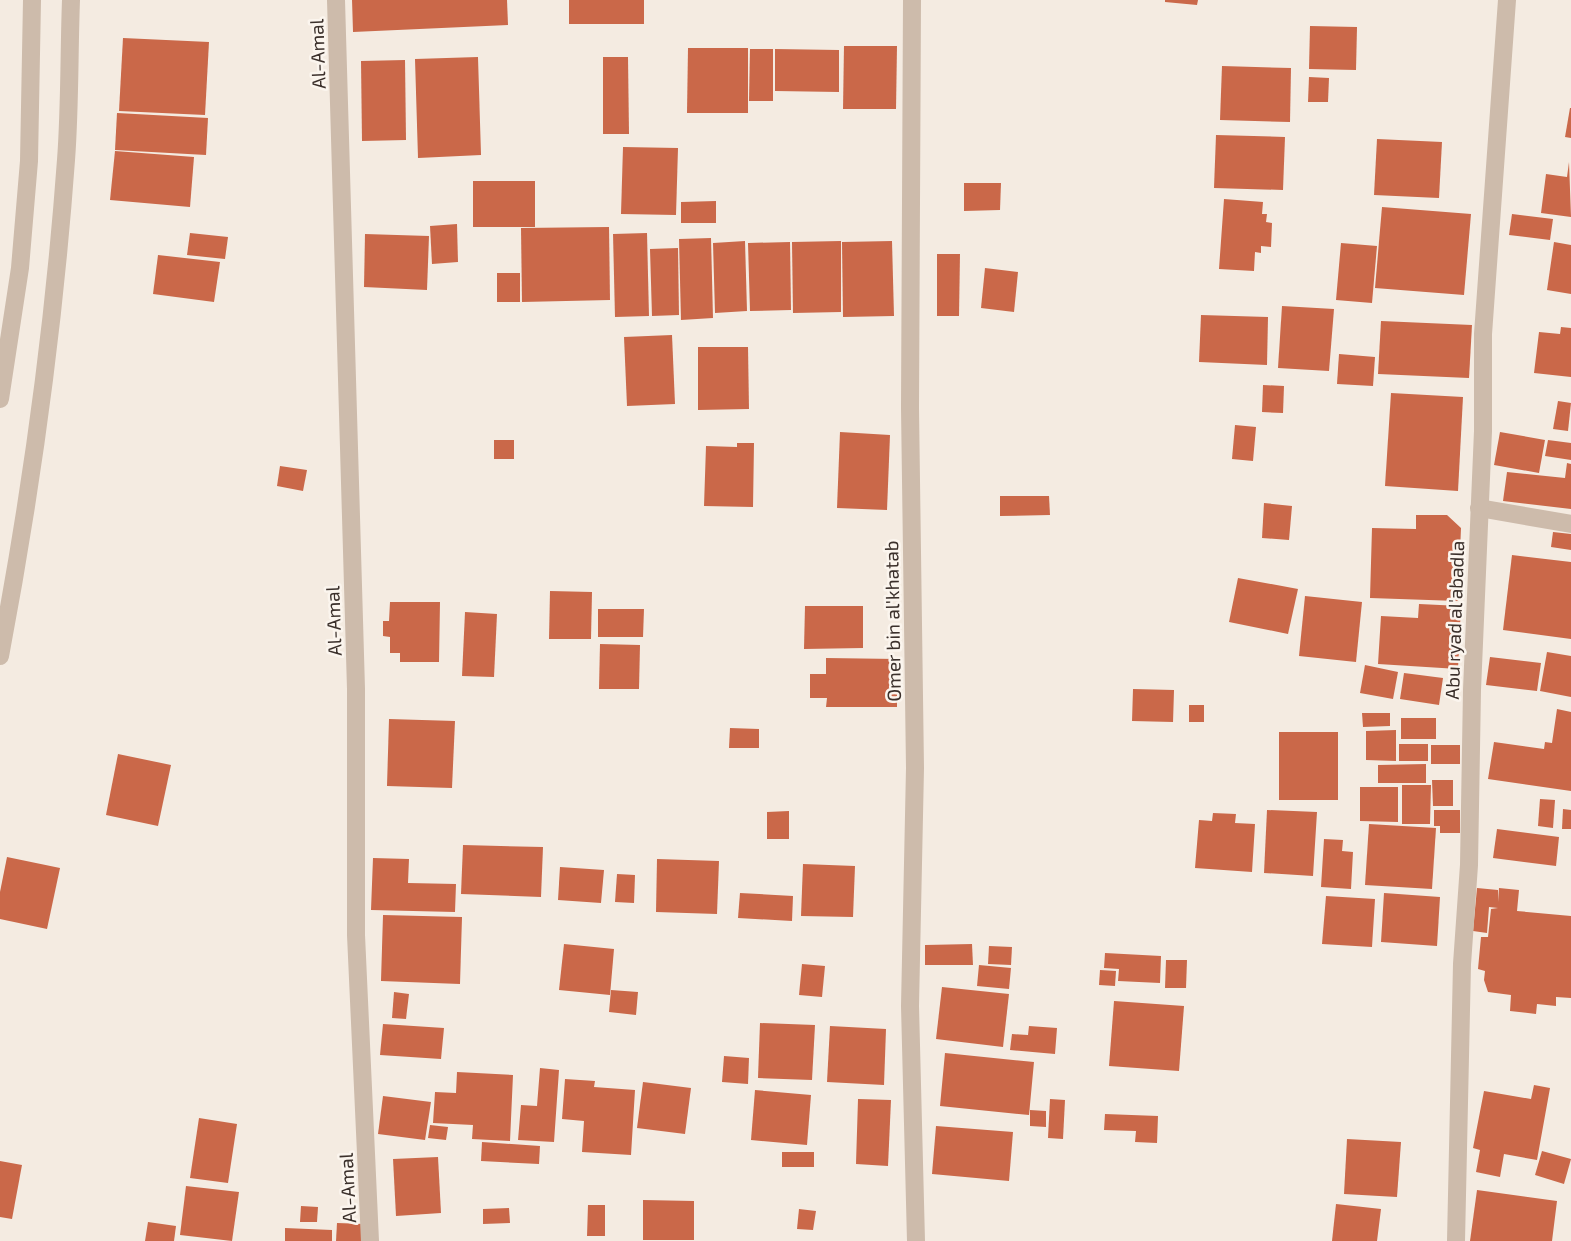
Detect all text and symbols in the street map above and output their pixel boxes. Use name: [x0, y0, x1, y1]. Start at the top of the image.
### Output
street label: Al-Amal: [304, 18, 330, 89]
street label: Omer bin al'khatab: [879, 540, 905, 702]
street label: Abu ryad al'abadla: [1440, 540, 1468, 700]
street label: Al-Amal: [320, 585, 346, 656]
street label: Al-Amal: [334, 1152, 360, 1224]

